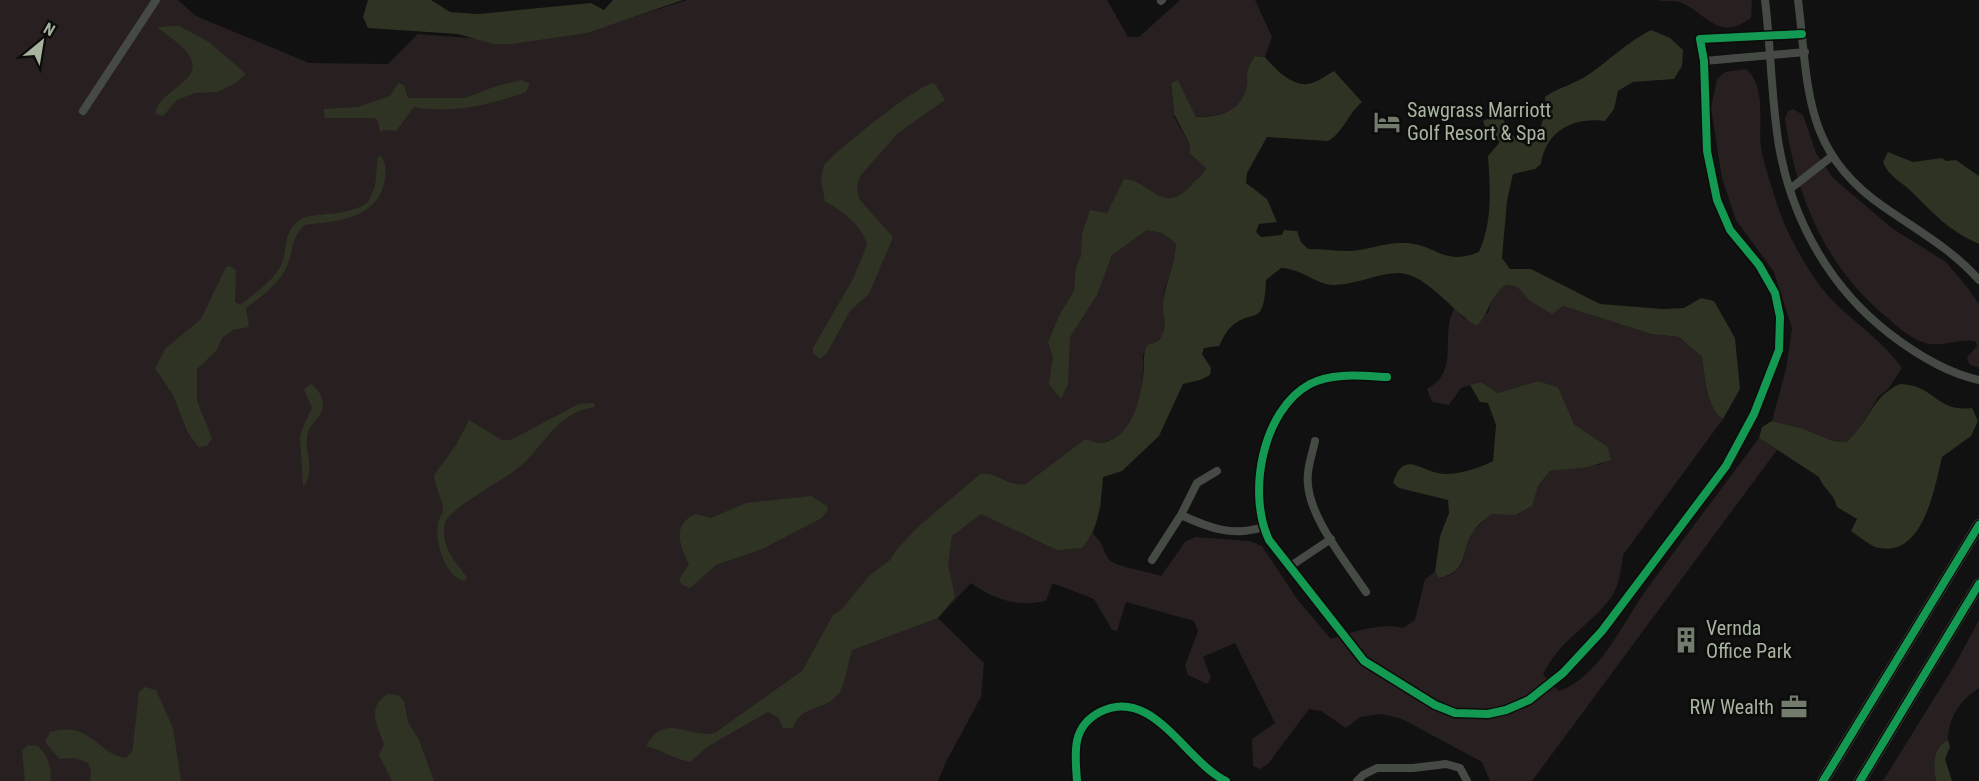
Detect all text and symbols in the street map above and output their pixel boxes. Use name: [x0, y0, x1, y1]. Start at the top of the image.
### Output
north arrow: [12, 12, 72, 72]
text: N: [40, 19, 58, 40]
place label: Sawgrass Marriott Golf Resort & Spa: [1407, 98, 1551, 145]
hotel icon: Sawgrass Marriott Golf Resort & Spa: [1372, 107, 1402, 137]
place label: Vernda Office Park: [1706, 616, 1792, 663]
building icon: Vernda Office Park: [1671, 625, 1701, 655]
office icon: RW Wealth: [1779, 692, 1809, 722]
place label: RW Wealth: [1690, 695, 1774, 719]

